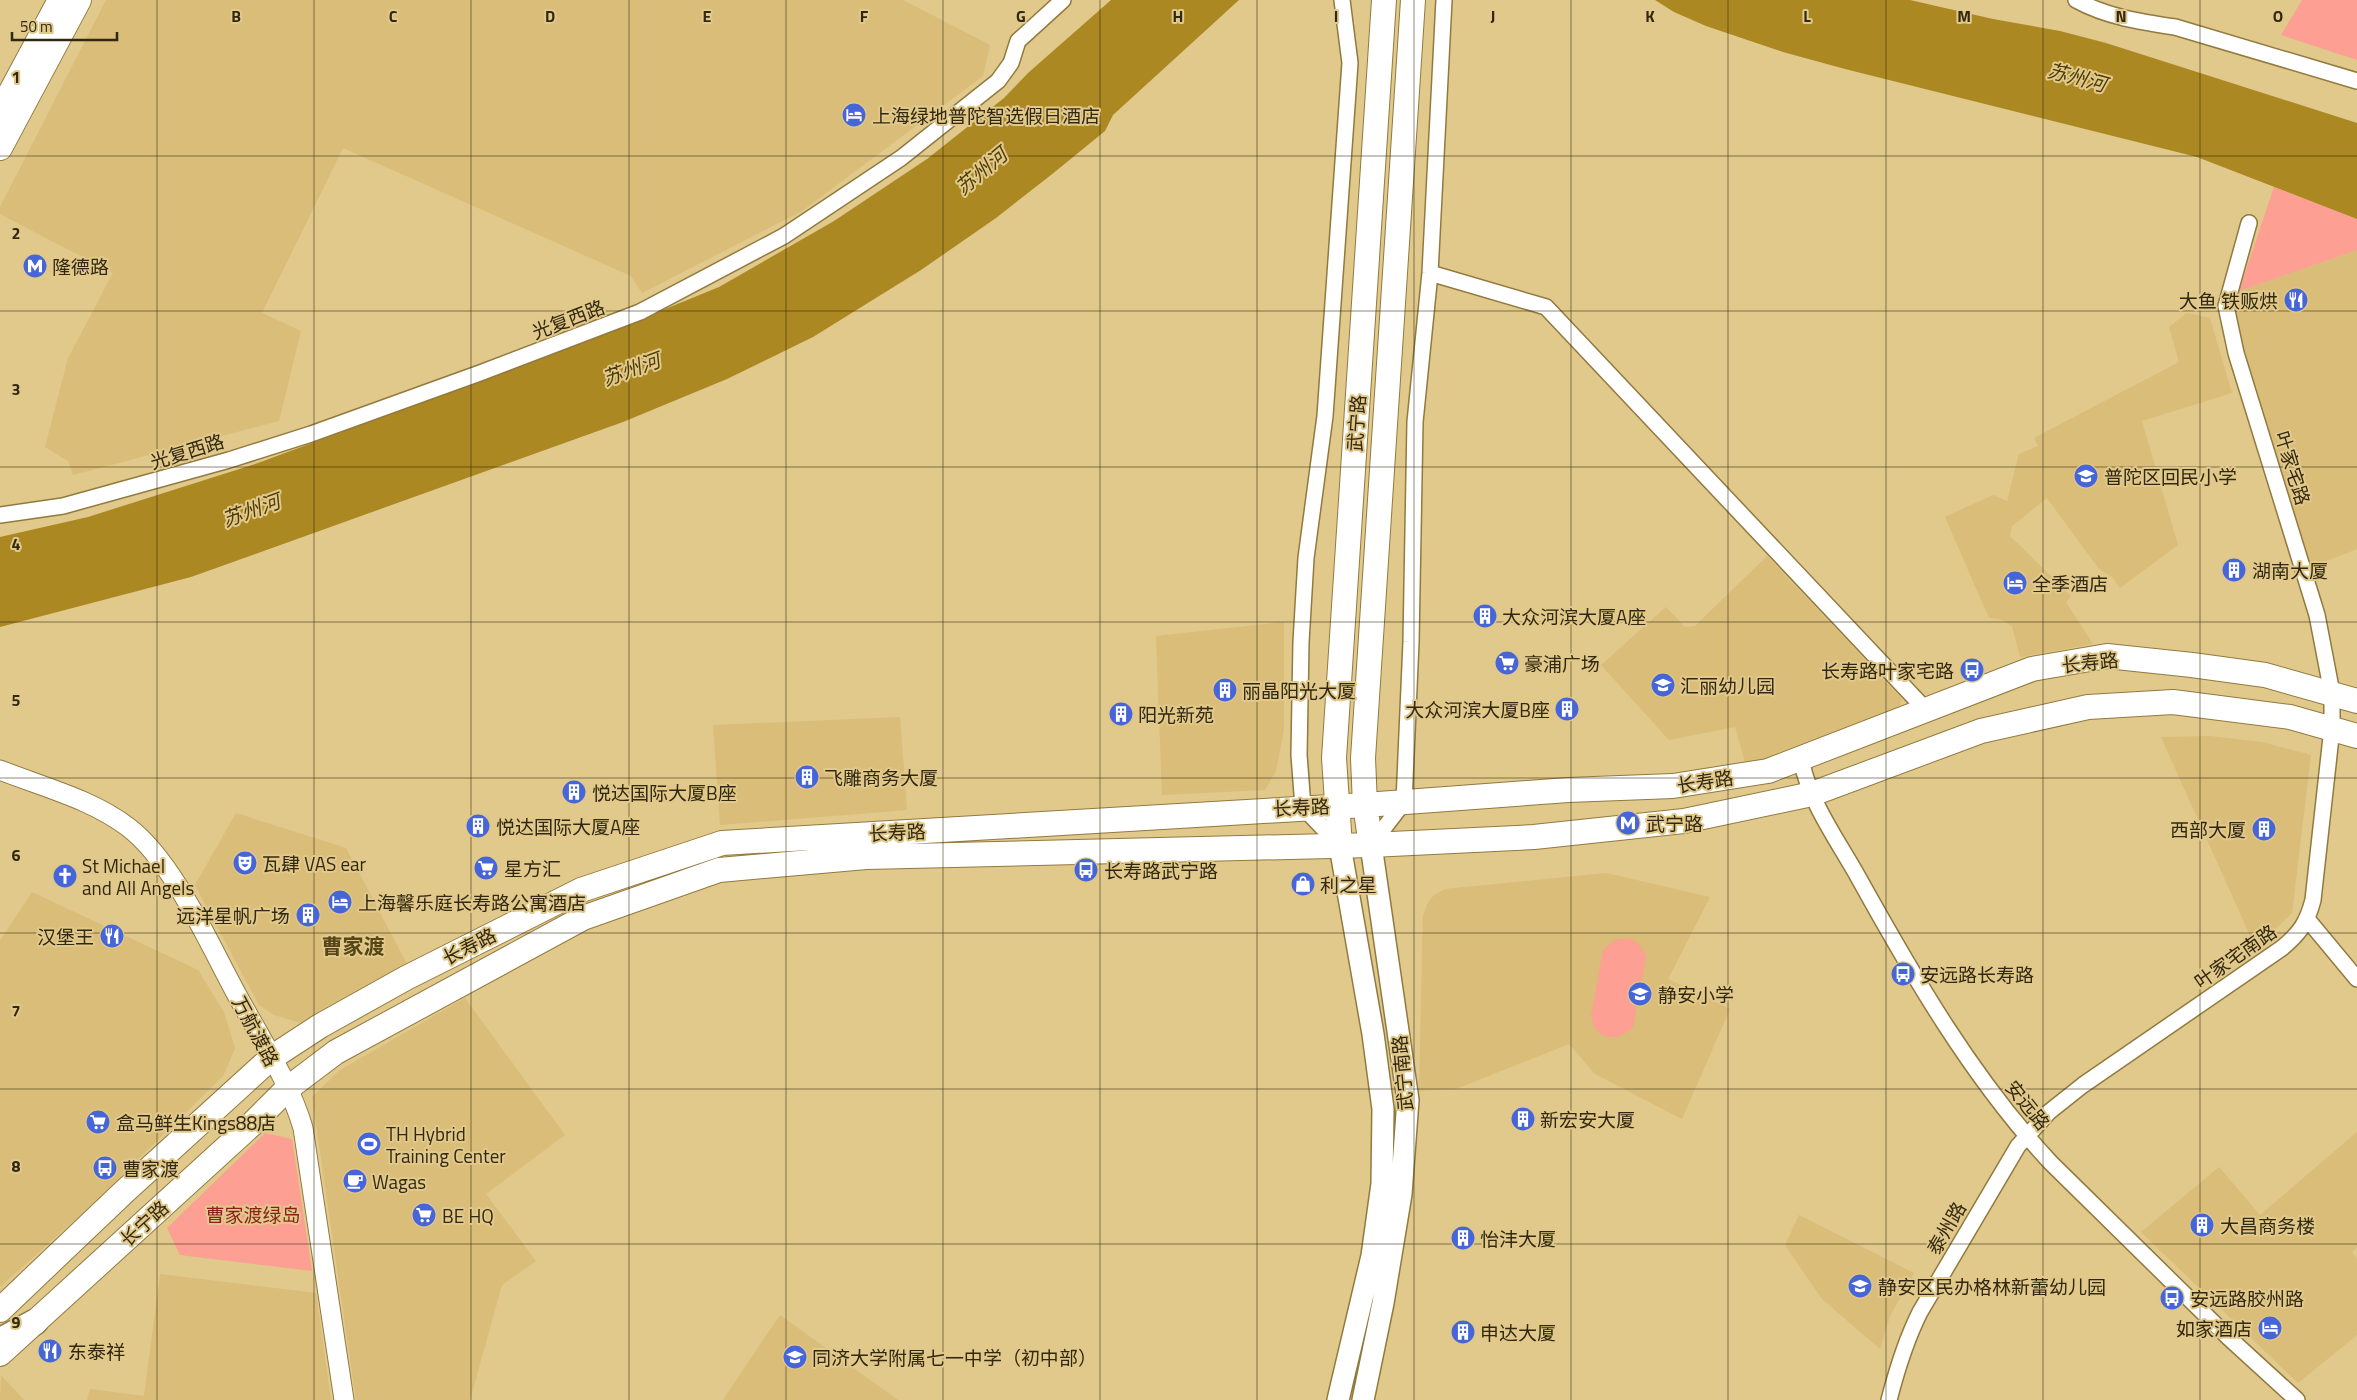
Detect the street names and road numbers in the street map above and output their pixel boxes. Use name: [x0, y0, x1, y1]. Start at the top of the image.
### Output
street label: 光复西路: [527, 292, 609, 346]
street label: 武宁路: [1340, 394, 1372, 452]
street label: 光复西路: [146, 426, 228, 476]
street label: 叶家宅路: [2268, 427, 2318, 509]
street label: 长寿路: [2060, 645, 2120, 679]
street label: 长寿路: [1675, 762, 1735, 800]
street label: 长寿路: [1272, 791, 1330, 823]
street label: 长寿路: [868, 816, 926, 848]
street label: 叶家宅南路: [2188, 917, 2282, 995]
street label: 长寿路: [437, 920, 501, 972]
street label: 万航渡路: [225, 991, 287, 1071]
street label: 武宁南路: [1384, 1034, 1420, 1112]
street label: 安远路: [1999, 1074, 2057, 1136]
street label: 长宁路: [113, 1193, 175, 1253]
street label: 泰州路: [1919, 1196, 1973, 1260]

